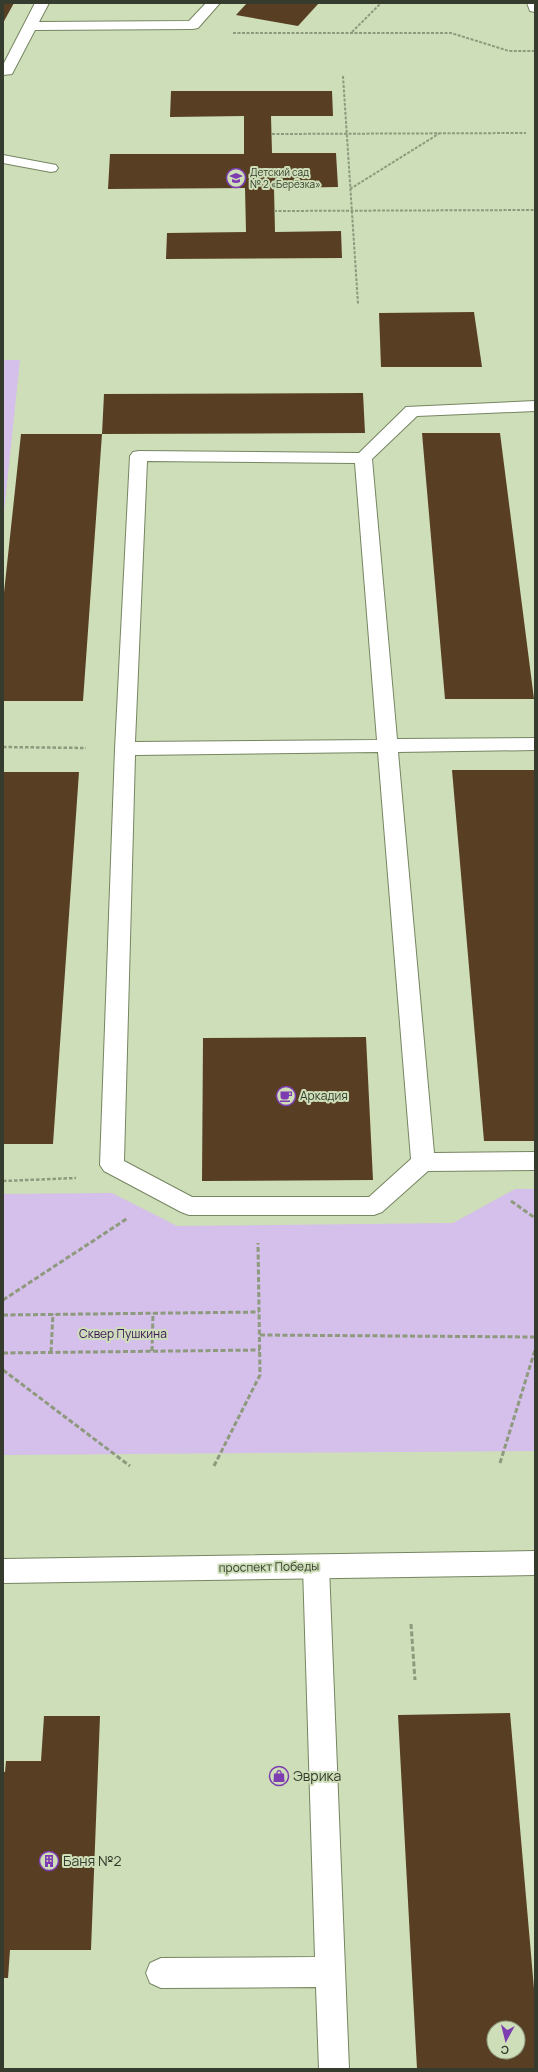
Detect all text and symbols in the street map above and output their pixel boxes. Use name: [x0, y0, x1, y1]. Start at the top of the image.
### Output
place label: Детский сад № 2 «Берёзка»: [250, 165, 321, 191]
school or university icon: Детский сад № 2 «Берёзка»: [225, 167, 247, 189]
cafe icon: Аркадия: [275, 1085, 297, 1107]
place label: Аркадия: [300, 1087, 348, 1104]
park label: Сквер Пушкина: [79, 1325, 167, 1342]
street label: проспект Победы: [219, 1557, 319, 1576]
shop icon: Эврика: [268, 1765, 290, 1787]
place label: Эврика: [293, 1766, 341, 1785]
building icon: Баня №2: [38, 1850, 60, 1872]
place label: Баня №2: [63, 1851, 122, 1870]
north arrow: [486, 2020, 526, 2060]
text: С: [500, 2042, 510, 2058]

